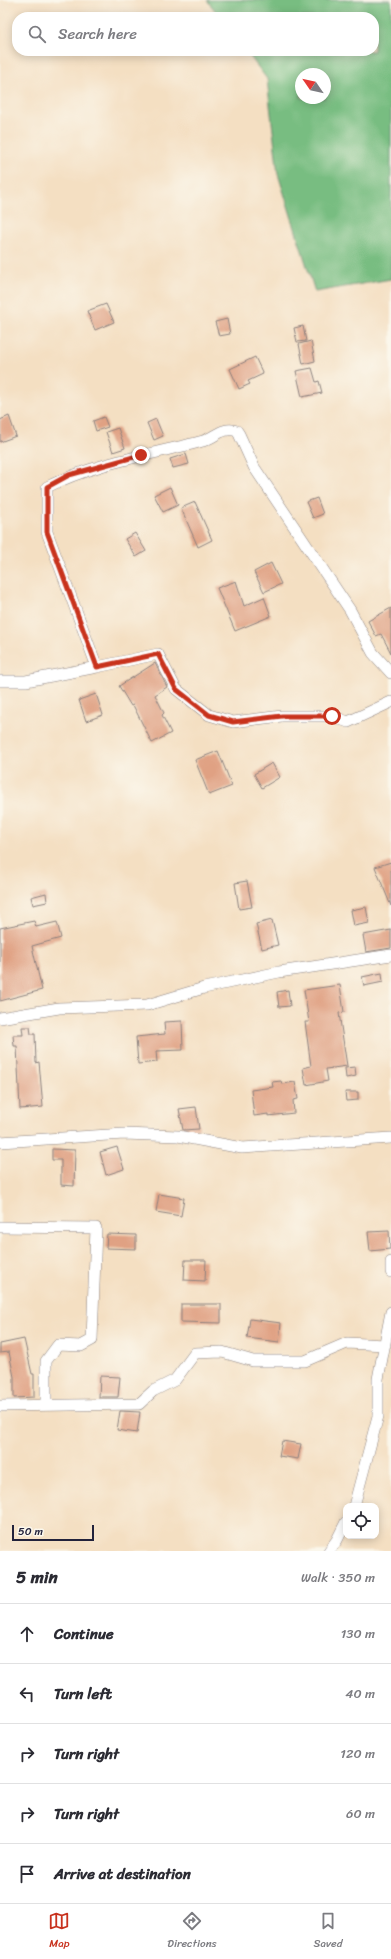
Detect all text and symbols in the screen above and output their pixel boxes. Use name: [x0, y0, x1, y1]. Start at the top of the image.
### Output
search box: [12, 12, 379, 56]
text: Search here: [58, 21, 137, 47]
icon: search: [26, 23, 48, 45]
north arrow: [295, 68, 331, 104]
route end: [132, 446, 150, 464]
route start: [323, 707, 341, 725]
map controls: [343, 1503, 379, 1539]
button: locate: [343, 1503, 379, 1539]
text: 50 m: [18, 1522, 43, 1541]
scale bar: [12, 1523, 94, 1542]
text: 5 min: [16, 1562, 58, 1592]
text: Walk · 350 m: [301, 1566, 375, 1589]
text: Continue: [54, 1621, 114, 1647]
text: 130 m: [341, 1622, 375, 1645]
icon: ahead: [16, 1623, 38, 1645]
text: Turn left: [54, 1681, 112, 1707]
text: 40 m: [345, 1682, 375, 1705]
icon: left: [16, 1683, 38, 1705]
text: Turn right: [54, 1741, 119, 1767]
text: 120 m: [340, 1742, 375, 1765]
icon: right: [16, 1743, 38, 1765]
text: Turn right: [54, 1801, 119, 1827]
text: 60 m: [346, 1802, 375, 1825]
icon: right: [16, 1803, 38, 1825]
text: Arrive at destination: [54, 1861, 191, 1887]
icon: arrive: [16, 1863, 38, 1885]
tab: Map: [48, 1910, 70, 1953]
tab: Directions: [167, 1910, 217, 1953]
tab: Saved: [314, 1910, 343, 1953]

